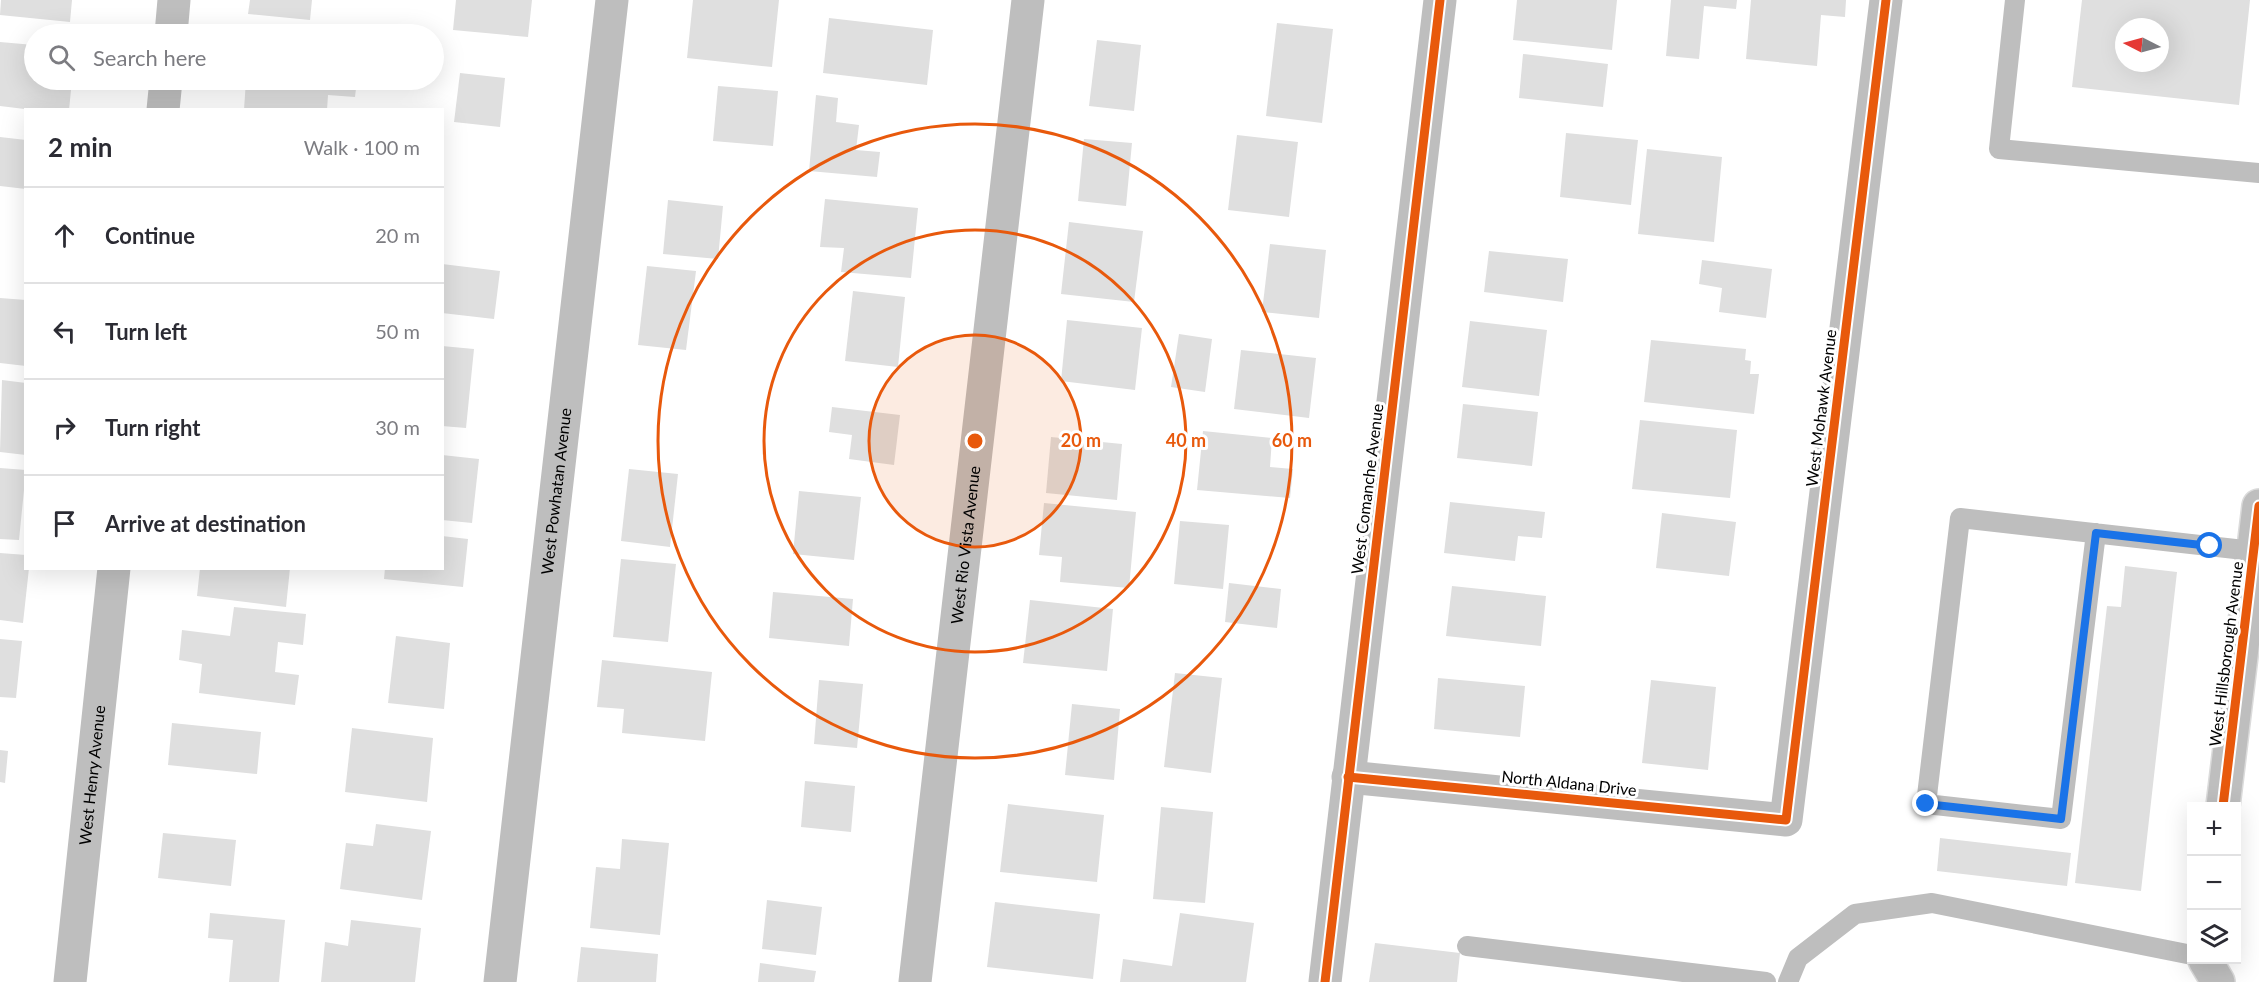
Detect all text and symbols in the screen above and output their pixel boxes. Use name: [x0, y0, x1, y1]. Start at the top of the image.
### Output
north arrow: [2115, 18, 2169, 72]
search box: [24, 24, 444, 90]
icon: search: [45, 41, 78, 74]
text: Search here: [93, 44, 206, 71]
text: 2 min: [48, 131, 112, 163]
text: Walk · 100 m: [304, 135, 420, 159]
icon: ahead: [48, 219, 81, 252]
text: Continue: [105, 222, 195, 249]
text: 20 m: [375, 223, 420, 247]
icon: left: [48, 315, 81, 348]
text: Turn left: [105, 318, 187, 345]
text: 50 m: [375, 319, 420, 343]
street label: West Mohawk Avenue: [1801, 328, 1840, 488]
street label: West Comanche Avenue: [1347, 402, 1386, 575]
street label: West Powhatan Avenue: [537, 407, 574, 575]
icon: right: [48, 411, 81, 444]
text: Turn right: [105, 414, 200, 441]
text: 30 m: [375, 415, 420, 439]
text: 20 m: [1061, 429, 1101, 451]
text: 40 m: [1166, 429, 1206, 451]
text: 60 m: [1272, 429, 1312, 451]
centre of rings: [965, 431, 985, 451]
street label: West Rio Vista Avenue: [946, 465, 983, 625]
icon: arrive: [48, 507, 81, 540]
text: Arrive at destination: [105, 510, 306, 537]
route start: [2196, 532, 2222, 558]
street label: West Hillsborough Avenue: [2205, 560, 2246, 748]
street label: West Henry Avenue: [75, 704, 108, 846]
street label: North Aldana Drive: [1501, 766, 1638, 799]
route end: [1912, 790, 1938, 816]
map controls: [2187, 802, 2241, 964]
button: +: [2187, 802, 2241, 856]
button: −: [2187, 856, 2241, 910]
button: layers: [2187, 910, 2241, 964]

